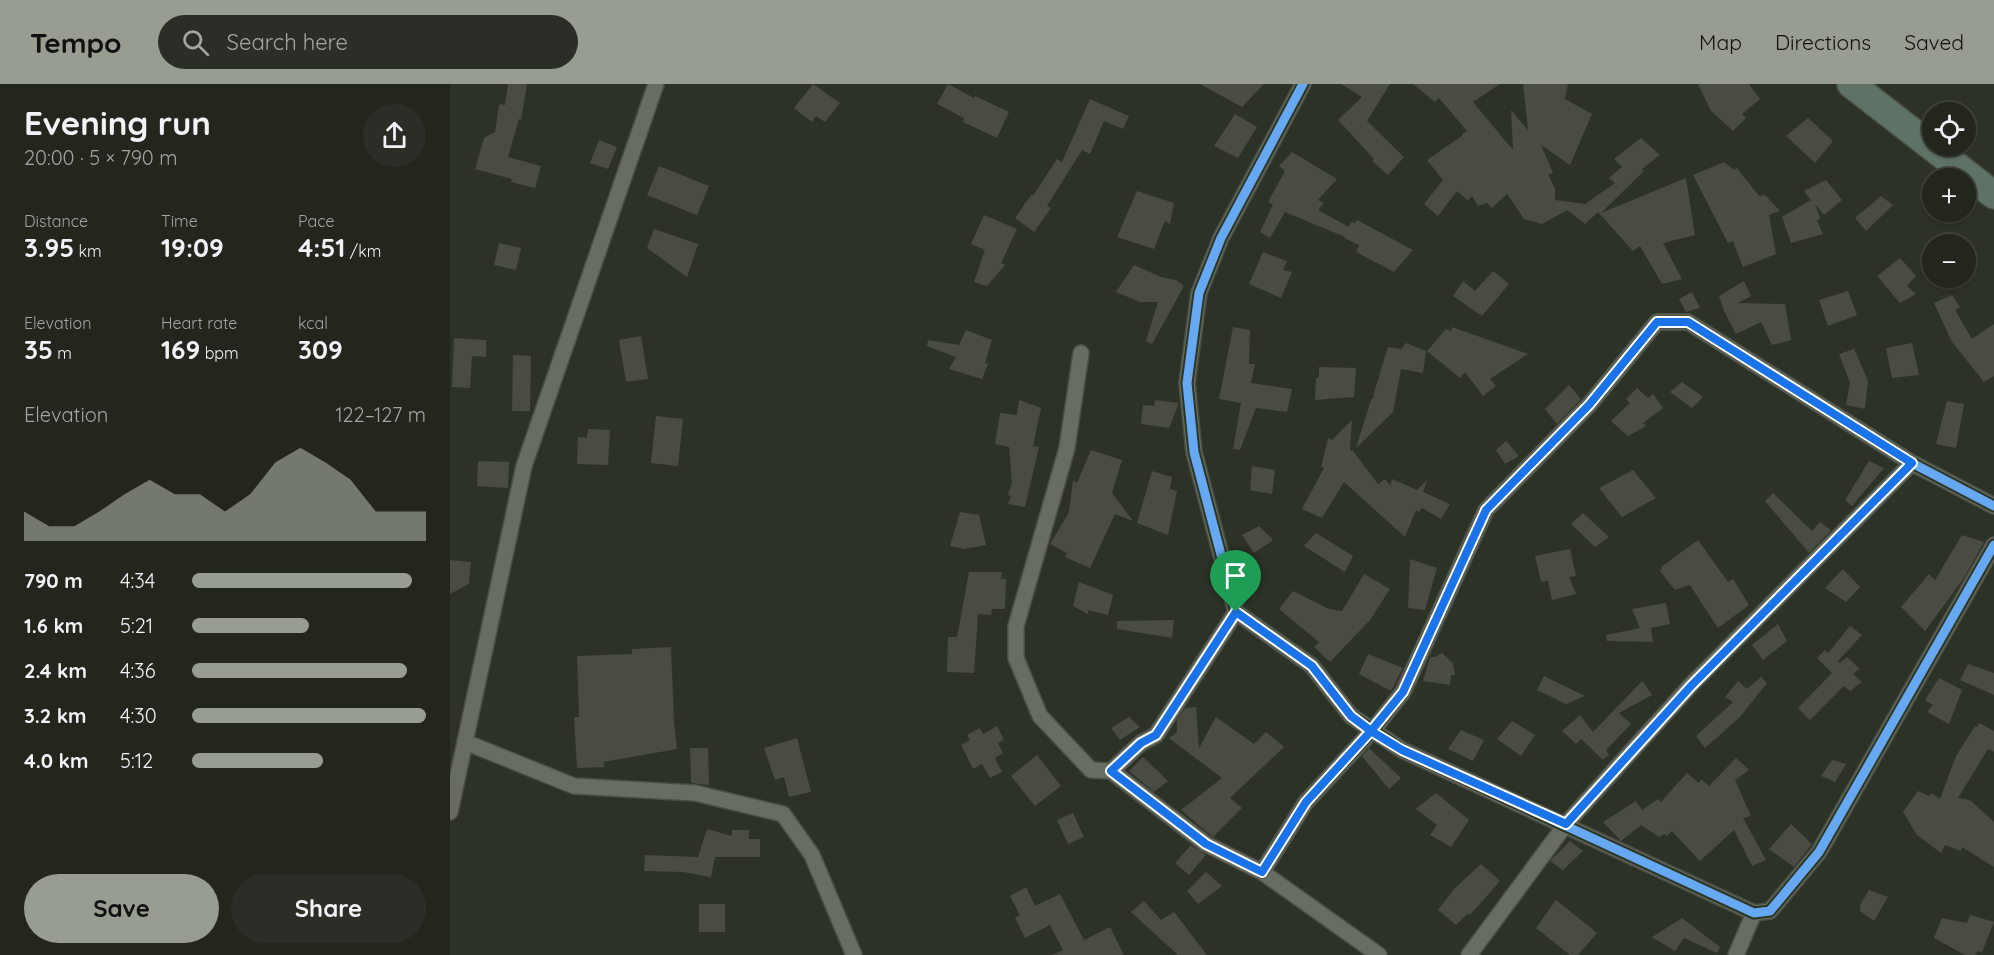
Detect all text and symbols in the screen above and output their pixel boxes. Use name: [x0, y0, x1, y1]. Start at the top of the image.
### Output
search box: [158, 15, 578, 69]
text: Tempo: [30, 25, 122, 60]
icon: search: [179, 26, 212, 59]
text: Search here: [227, 28, 348, 56]
text: Map: [1699, 29, 1742, 55]
text: Directions: [1775, 29, 1871, 55]
text: Saved: [1904, 29, 1964, 55]
text: Evening run: [24, 102, 211, 143]
map controls: [1922, 102, 1976, 288]
button: locate: [1922, 102, 1976, 156]
button: share: [363, 104, 426, 167]
text: 20:00 · 5 × 790 m: [24, 145, 177, 170]
button: +: [1922, 168, 1976, 222]
text: Distance: [24, 211, 88, 231]
text: Time: [161, 211, 198, 231]
text: Pace: [298, 211, 334, 231]
text: 3.95: [24, 231, 74, 264]
text: 19:09: [161, 231, 224, 264]
text: 4:51: [298, 231, 345, 264]
button: −: [1922, 234, 1976, 288]
text: km: [74, 241, 102, 261]
text: /km: [345, 241, 381, 261]
text: Elevation: [24, 313, 91, 333]
text: Heart rate: [161, 313, 237, 333]
text: kcal: [298, 313, 328, 333]
text: 35: [24, 333, 53, 366]
text: 169: [161, 333, 200, 366]
text: 309: [298, 333, 343, 366]
text: m: [53, 343, 72, 363]
text: bpm: [200, 343, 239, 363]
text: Elevation: [24, 402, 108, 427]
text: 122–127 m: [335, 402, 426, 427]
pin: [1210, 550, 1261, 612]
icon: arrive: [1219, 559, 1252, 592]
text: 790 m: [24, 568, 83, 593]
text: 4:34: [120, 568, 155, 593]
text: 1.6 km: [24, 613, 83, 638]
text: 5:21: [120, 613, 153, 638]
text: 2.4 km: [24, 658, 87, 683]
text: 4:36: [120, 658, 156, 683]
text: 3.2 km: [24, 703, 87, 728]
text: 4:30: [120, 703, 157, 728]
text: 4.0 km: [24, 748, 88, 773]
text: 5:12: [120, 748, 153, 773]
button: Save: [24, 874, 219, 943]
button: Share: [231, 874, 426, 943]

